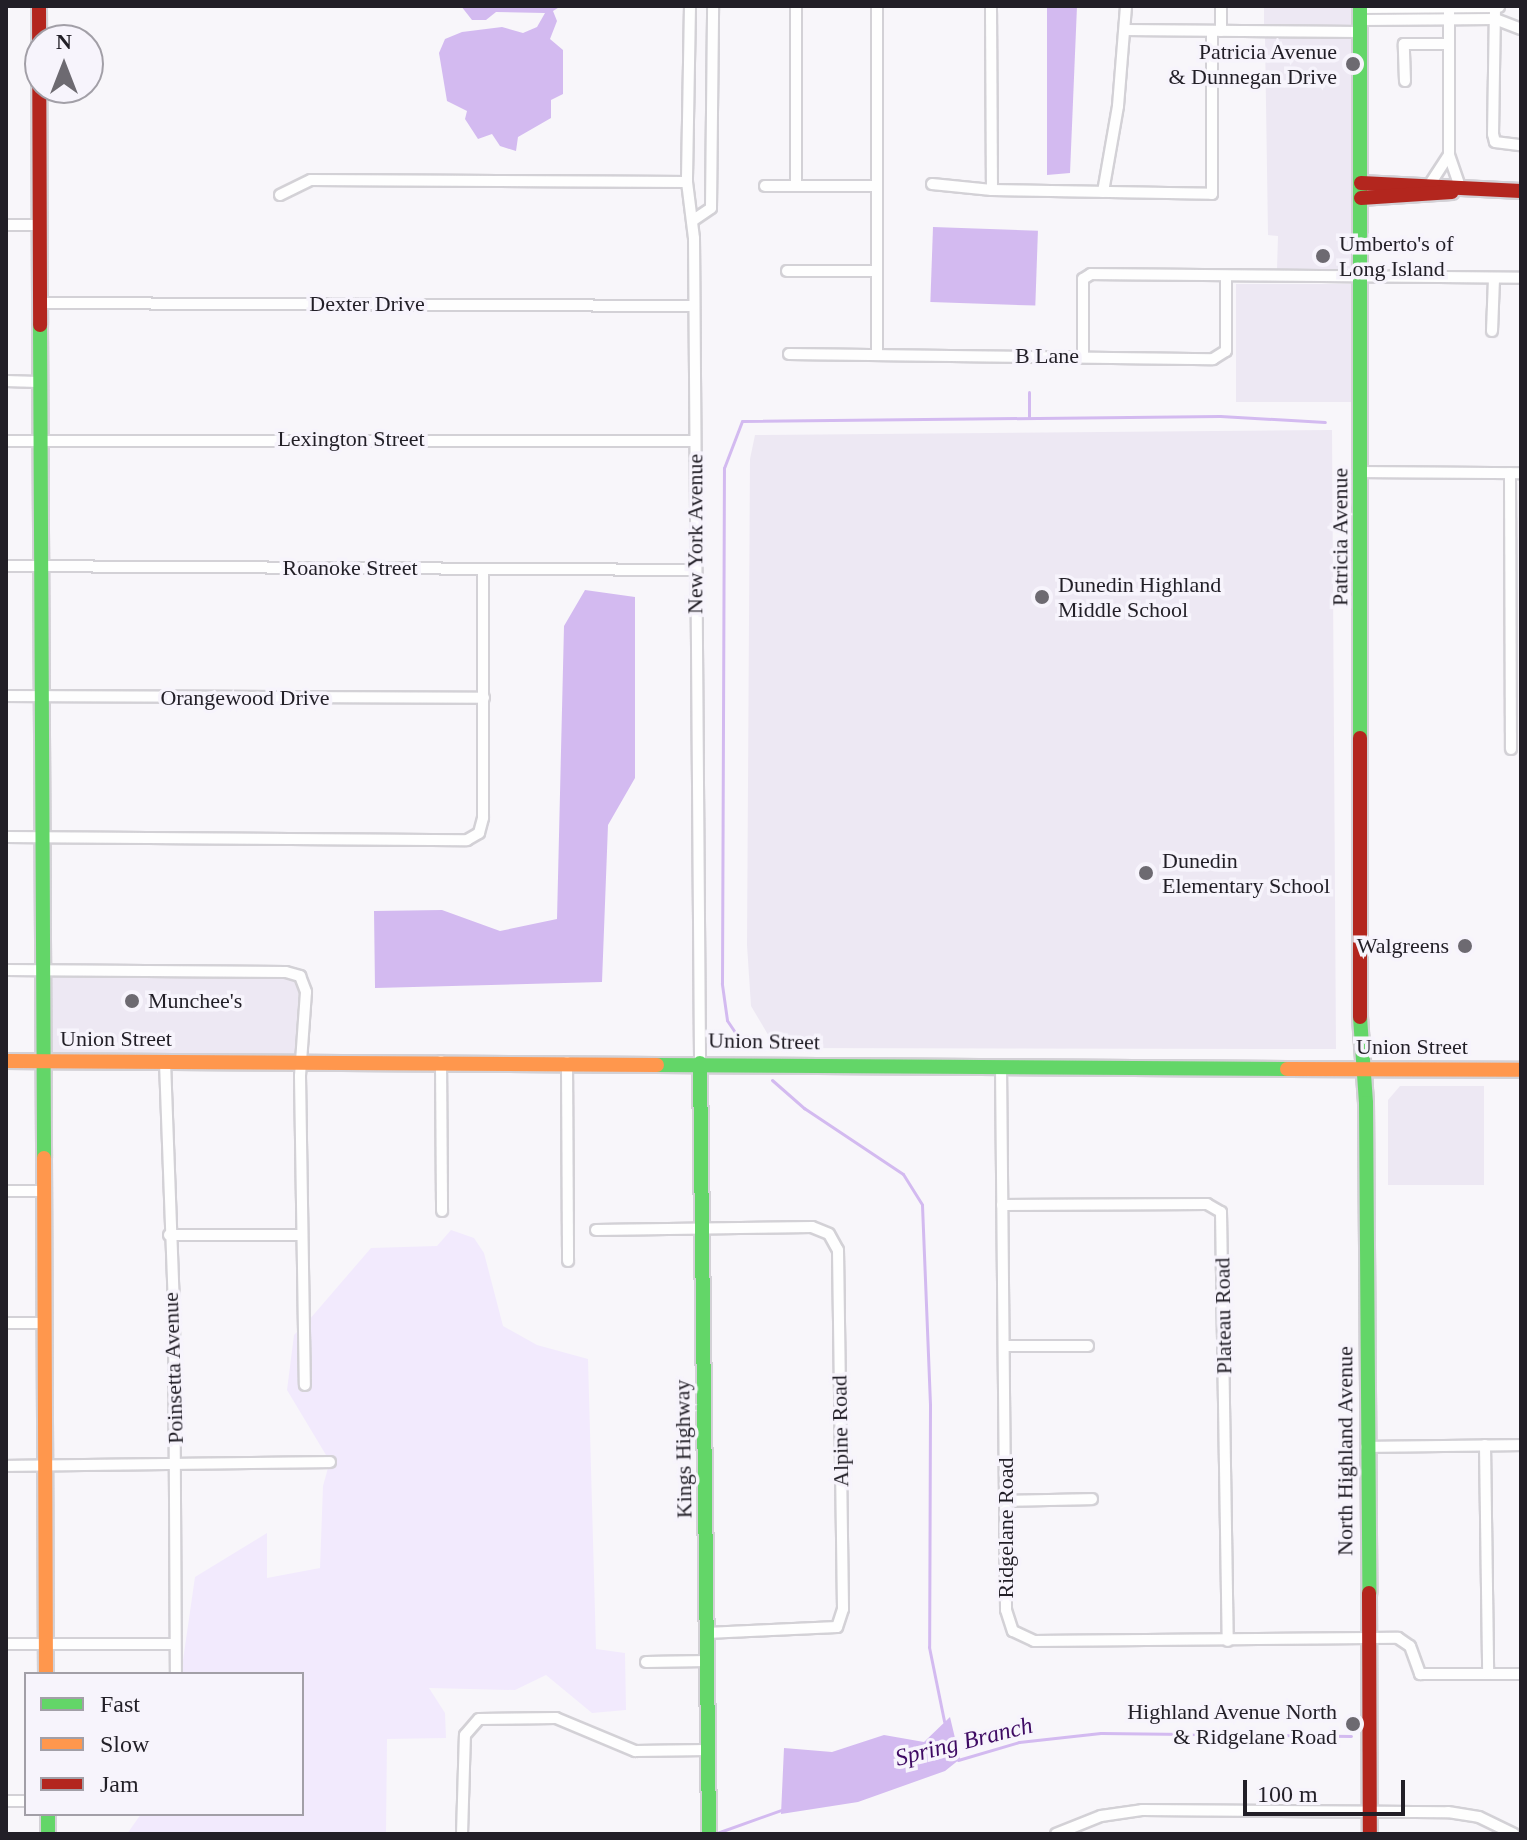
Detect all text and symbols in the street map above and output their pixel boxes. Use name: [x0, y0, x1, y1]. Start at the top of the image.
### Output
north arrow: [24, 24, 104, 104]
text: N: [56, 29, 72, 54]
place label: Patricia Avenue & Dunnegan Drive: [1168, 38, 1337, 90]
marker: Patricia Avenue & Dunnegan Drive: [1344, 55, 1362, 73]
place label: Umberto's of Long Island: [1339, 230, 1454, 282]
marker: Umberto's of Long Island: [1314, 247, 1332, 265]
street label: Dexter Drive: [309, 291, 425, 317]
street label: B Lane: [1015, 343, 1079, 369]
street label: Lexington Street: [277, 426, 425, 452]
street label: New York Avenue: [682, 453, 708, 615]
street label: Patricia Avenue: [1327, 467, 1353, 607]
street label: Roanoke Street: [282, 555, 418, 581]
place label: Dunedin Highland Middle School: [1058, 571, 1221, 622]
marker: Dunedin Highland Middle School: [1033, 588, 1051, 606]
street label: Orangewood Drive: [160, 685, 330, 711]
place label: Dunedin Elementary School: [1162, 847, 1330, 898]
marker: Dunedin Elementary School: [1137, 864, 1155, 882]
place label: Walgreens: [1357, 933, 1449, 959]
marker: Walgreens: [1456, 937, 1474, 955]
place label: Munchee's: [148, 988, 242, 1014]
marker: Munchee's: [123, 992, 141, 1010]
street label: Union Street: [60, 1026, 172, 1052]
street label: Union Street: [708, 1027, 820, 1055]
street label: Union Street: [1356, 1034, 1468, 1060]
street label: Plateau Road: [1209, 1257, 1237, 1375]
street label: Poinsetta Avenue: [157, 1291, 189, 1445]
street label: North Highland Avenue: [1332, 1346, 1358, 1556]
street label: Alpine Road: [826, 1375, 854, 1487]
street label: Kings Highway: [669, 1379, 697, 1519]
street label: Ridgelane Road: [993, 1457, 1019, 1599]
legend: [24, 1672, 304, 1816]
text: Fast: [100, 1691, 140, 1717]
place label: Highland Avenue North & Ridgelane Road: [1126, 1698, 1337, 1750]
water label: Spring Branch: [892, 1711, 1036, 1773]
marker: Highland Avenue North & Ridgelane Road: [1344, 1715, 1362, 1733]
text: Slow: [100, 1731, 149, 1757]
scale bar: [1247, 1764, 1409, 1814]
text: Jam: [100, 1771, 139, 1797]
text: 100 m: [1257, 1781, 1318, 1807]

